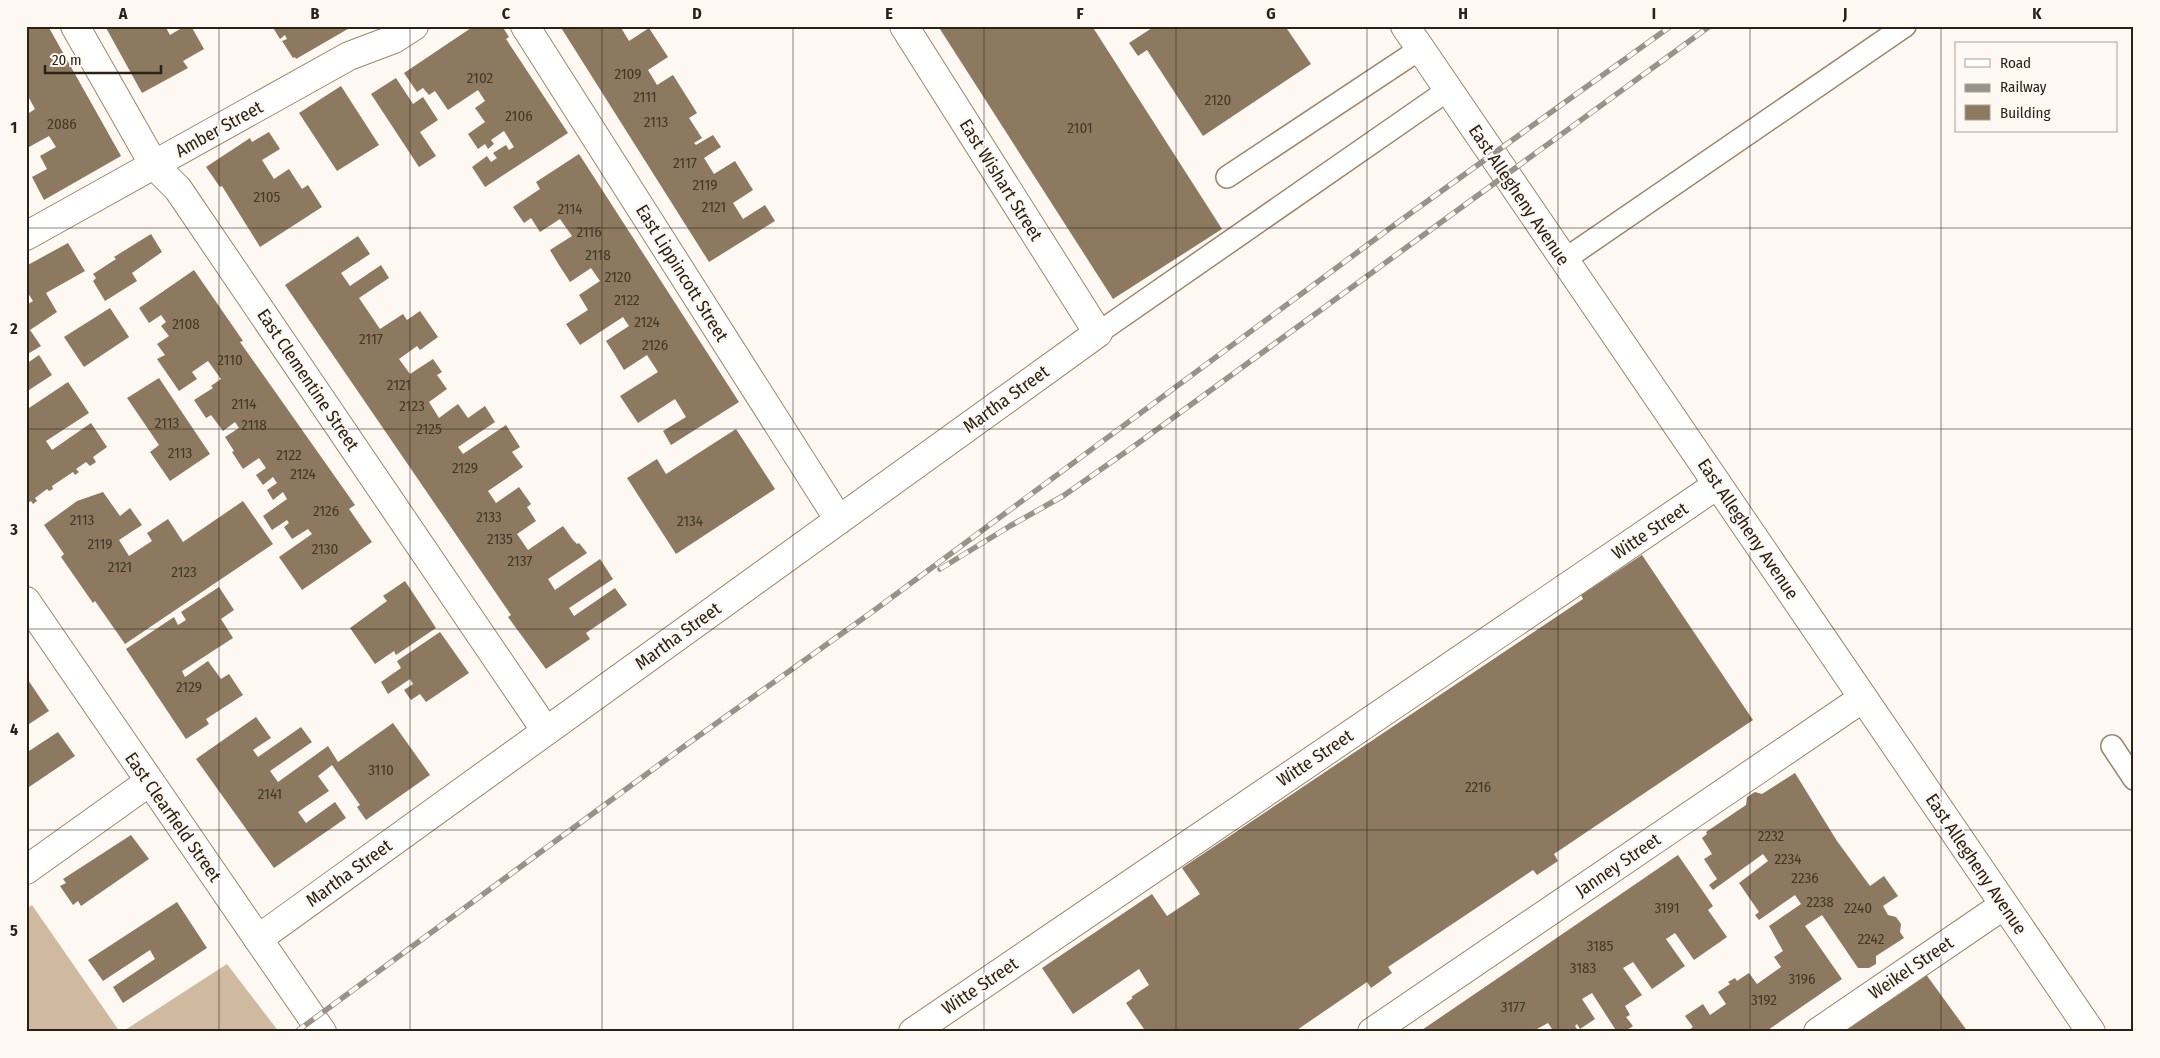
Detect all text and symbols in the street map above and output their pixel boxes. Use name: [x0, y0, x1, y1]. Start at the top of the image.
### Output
text: A: [118, 4, 128, 23]
text: B: [311, 4, 320, 23]
text: C: [502, 4, 511, 23]
text: D: [692, 4, 702, 23]
text: E: [885, 4, 893, 23]
text: F: [1076, 4, 1084, 23]
text: G: [1266, 4, 1276, 23]
text: H: [1458, 4, 1468, 23]
text: I: [1652, 4, 1656, 23]
text: J: [1842, 4, 1847, 23]
text: K: [2032, 4, 2042, 23]
scale bar: [45, 42, 161, 74]
legend: [1955, 42, 2118, 132]
text: 20 m: [52, 51, 82, 69]
text: Road: [2000, 54, 2031, 72]
house number: 2109: [614, 65, 642, 83]
house number: 2102: [467, 69, 494, 87]
text: Railway: [2000, 78, 2047, 96]
house number: 2111: [633, 88, 657, 106]
house number: 2120: [1205, 91, 1231, 109]
street label: Amber Street: [171, 96, 267, 162]
text: Building: [2000, 104, 2051, 122]
house number: 2106: [505, 107, 533, 125]
house number: 2113: [644, 113, 669, 131]
house number: 2086: [47, 115, 77, 133]
street label: East Wishart Street: [955, 115, 1047, 245]
text: 1: [11, 118, 17, 137]
house number: 2101: [1067, 119, 1093, 137]
street label: East Allegheny Avenue: [1464, 120, 1574, 270]
house number: 2117: [673, 154, 697, 172]
house number: 2119: [692, 176, 718, 194]
house number: 2105: [254, 188, 281, 206]
house number: 2121: [702, 198, 726, 216]
house number: 2114: [557, 200, 583, 218]
street label: East Lippincott Street: [631, 200, 733, 346]
house number: 2116: [576, 223, 602, 241]
house number: 2118: [585, 246, 611, 264]
house number: 2120: [605, 268, 631, 286]
house number: 2122: [614, 291, 640, 309]
street label: East Clementine Street: [252, 305, 364, 455]
house number: 2124: [634, 313, 660, 331]
house number: 2108: [172, 315, 200, 333]
text: 2: [9, 319, 18, 338]
house number: 2117: [359, 330, 383, 348]
house number: 2126: [642, 336, 668, 354]
house number: 2110: [217, 351, 243, 369]
street label: Martha Street: [959, 360, 1053, 437]
house number: 2121: [387, 376, 411, 394]
house number: 2114: [231, 395, 257, 413]
house number: 2123: [399, 397, 425, 415]
house number: 2113: [155, 414, 180, 432]
house number: 2118: [241, 416, 267, 434]
house number: 2125: [416, 420, 442, 438]
house number: 2113: [168, 444, 193, 462]
house number: 2122: [276, 446, 302, 464]
street label: East Allegheny Avenue: [1693, 454, 1803, 604]
house number: 2129: [452, 459, 478, 477]
house number: 2124: [290, 465, 316, 483]
street label: Witte Street: [1608, 498, 1692, 564]
house number: 2126: [313, 502, 339, 520]
house number: 2133: [476, 508, 502, 526]
house number: 2113: [70, 511, 95, 529]
house number: 2134: [677, 512, 703, 530]
text: 3: [9, 520, 18, 539]
house number: 2135: [487, 530, 513, 548]
house number: 2119: [87, 535, 113, 553]
house number: 2130: [312, 540, 338, 558]
house number: 2137: [508, 552, 532, 570]
house number: 2121: [108, 558, 132, 576]
house number: 2123: [171, 563, 197, 581]
street label: Martha Street: [631, 597, 725, 674]
house number: 2129: [176, 678, 202, 696]
text: 4: [10, 720, 18, 739]
street label: Witte Street: [1273, 725, 1357, 791]
street label: East Clearfield Street: [120, 748, 226, 886]
house number: 3110: [368, 761, 394, 779]
house number: 2216: [1465, 778, 1491, 796]
house number: 2141: [258, 785, 282, 803]
street label: East Allegheny Avenue: [1921, 789, 2031, 939]
house number: 2232: [1758, 827, 1785, 845]
street label: Janney Street: [1571, 828, 1665, 902]
street label: Martha Street: [302, 834, 396, 911]
house number: 2234: [1774, 850, 1802, 868]
house number: 2236: [1791, 869, 1819, 887]
house number: 2238: [1806, 893, 1834, 911]
house number: 3191: [1654, 899, 1680, 917]
house number: 2240: [1844, 899, 1872, 917]
text: 5: [10, 921, 18, 940]
house number: 2242: [1858, 930, 1885, 948]
street label: Weikel Street: [1865, 932, 1957, 1004]
house number: 3185: [1587, 937, 1613, 955]
street label: Witte Street: [938, 953, 1022, 1019]
house number: 3183: [1570, 959, 1596, 977]
house number: 3196: [1789, 970, 1816, 988]
house number: 3192: [1751, 991, 1777, 1009]
house number: 3177: [1501, 998, 1525, 1016]

